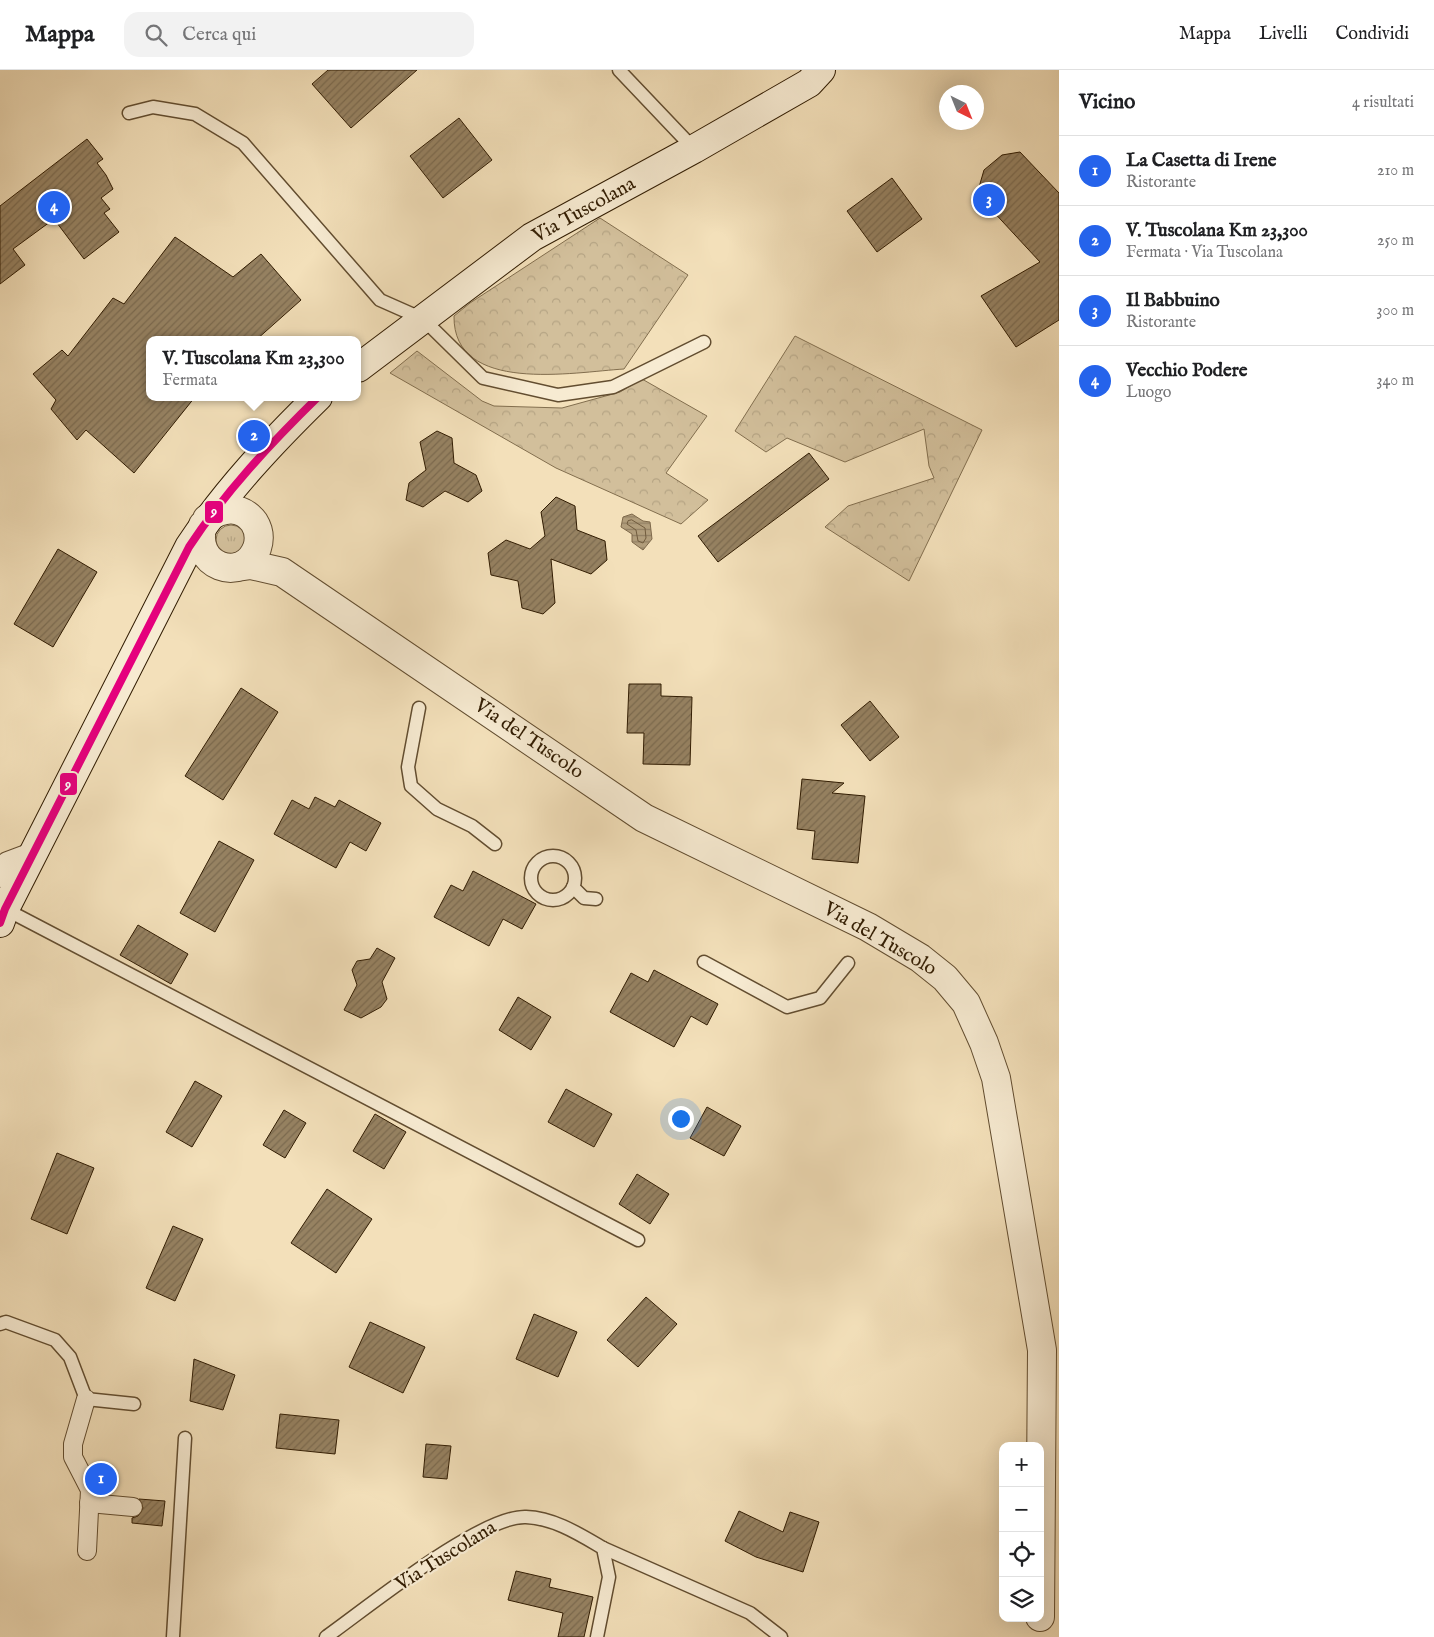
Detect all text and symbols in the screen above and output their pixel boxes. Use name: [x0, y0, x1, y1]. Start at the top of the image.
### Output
search box: [124, 12, 474, 57]
text: Mappa: [25, 19, 94, 50]
icon: search: [142, 21, 170, 49]
text: Cerca qui: [182, 23, 256, 47]
text: Mappa: [1179, 23, 1231, 46]
text: Livelli: [1259, 23, 1307, 46]
text: Condividi: [1335, 23, 1409, 46]
north arrow: [939, 85, 984, 130]
text: Vicino: [1079, 89, 1135, 116]
text: 4 risultati: [1352, 93, 1414, 113]
text: La Casetta di Irene: [1126, 149, 1277, 173]
text: 1: [1092, 161, 1098, 181]
text: 210 m: [1377, 161, 1414, 181]
street label: Via Tuscolana: [527, 171, 640, 249]
text: Ristorante: [1126, 173, 1196, 193]
pin: 3: [973, 181, 1005, 219]
pin: 4: [38, 188, 70, 226]
text: V. Tuscolana Km 23,300: [1126, 219, 1308, 243]
text: 2: [1091, 231, 1099, 251]
text: 250 m: [1377, 231, 1414, 251]
text: Fermata · Via Tuscolana: [1126, 243, 1283, 263]
text: Il Babbuino: [1126, 289, 1220, 313]
text: 3: [1092, 301, 1098, 321]
text: 300 m: [1376, 301, 1414, 321]
text: Ristorante: [1126, 313, 1196, 333]
popup: [146, 336, 361, 401]
text: V. Tuscolana Km 23,300: [163, 347, 344, 371]
text: Vecchio Podere: [1126, 359, 1247, 383]
text: Fermata: [163, 371, 217, 391]
text: 4: [1091, 371, 1099, 391]
text: 340 m: [1376, 371, 1414, 391]
text: Luogo: [1126, 383, 1172, 403]
pin: 2: [238, 417, 270, 455]
line badge: 9: [204, 500, 224, 524]
text: 9: [210, 503, 217, 521]
street label: Via del Tuscolo: [469, 693, 589, 785]
line badge: 9: [59, 772, 78, 796]
text: 9: [64, 776, 71, 794]
street label: Via del Tuscolo: [818, 896, 941, 982]
your location: [668, 1106, 694, 1132]
map controls: [999, 1442, 1044, 1622]
button: +: [999, 1442, 1044, 1487]
pin: 1: [85, 1460, 117, 1498]
button: −: [999, 1487, 1044, 1532]
street label: Via Tuscolana: [390, 1515, 501, 1597]
button: locate: [999, 1532, 1044, 1577]
button: layers: [999, 1577, 1044, 1622]

